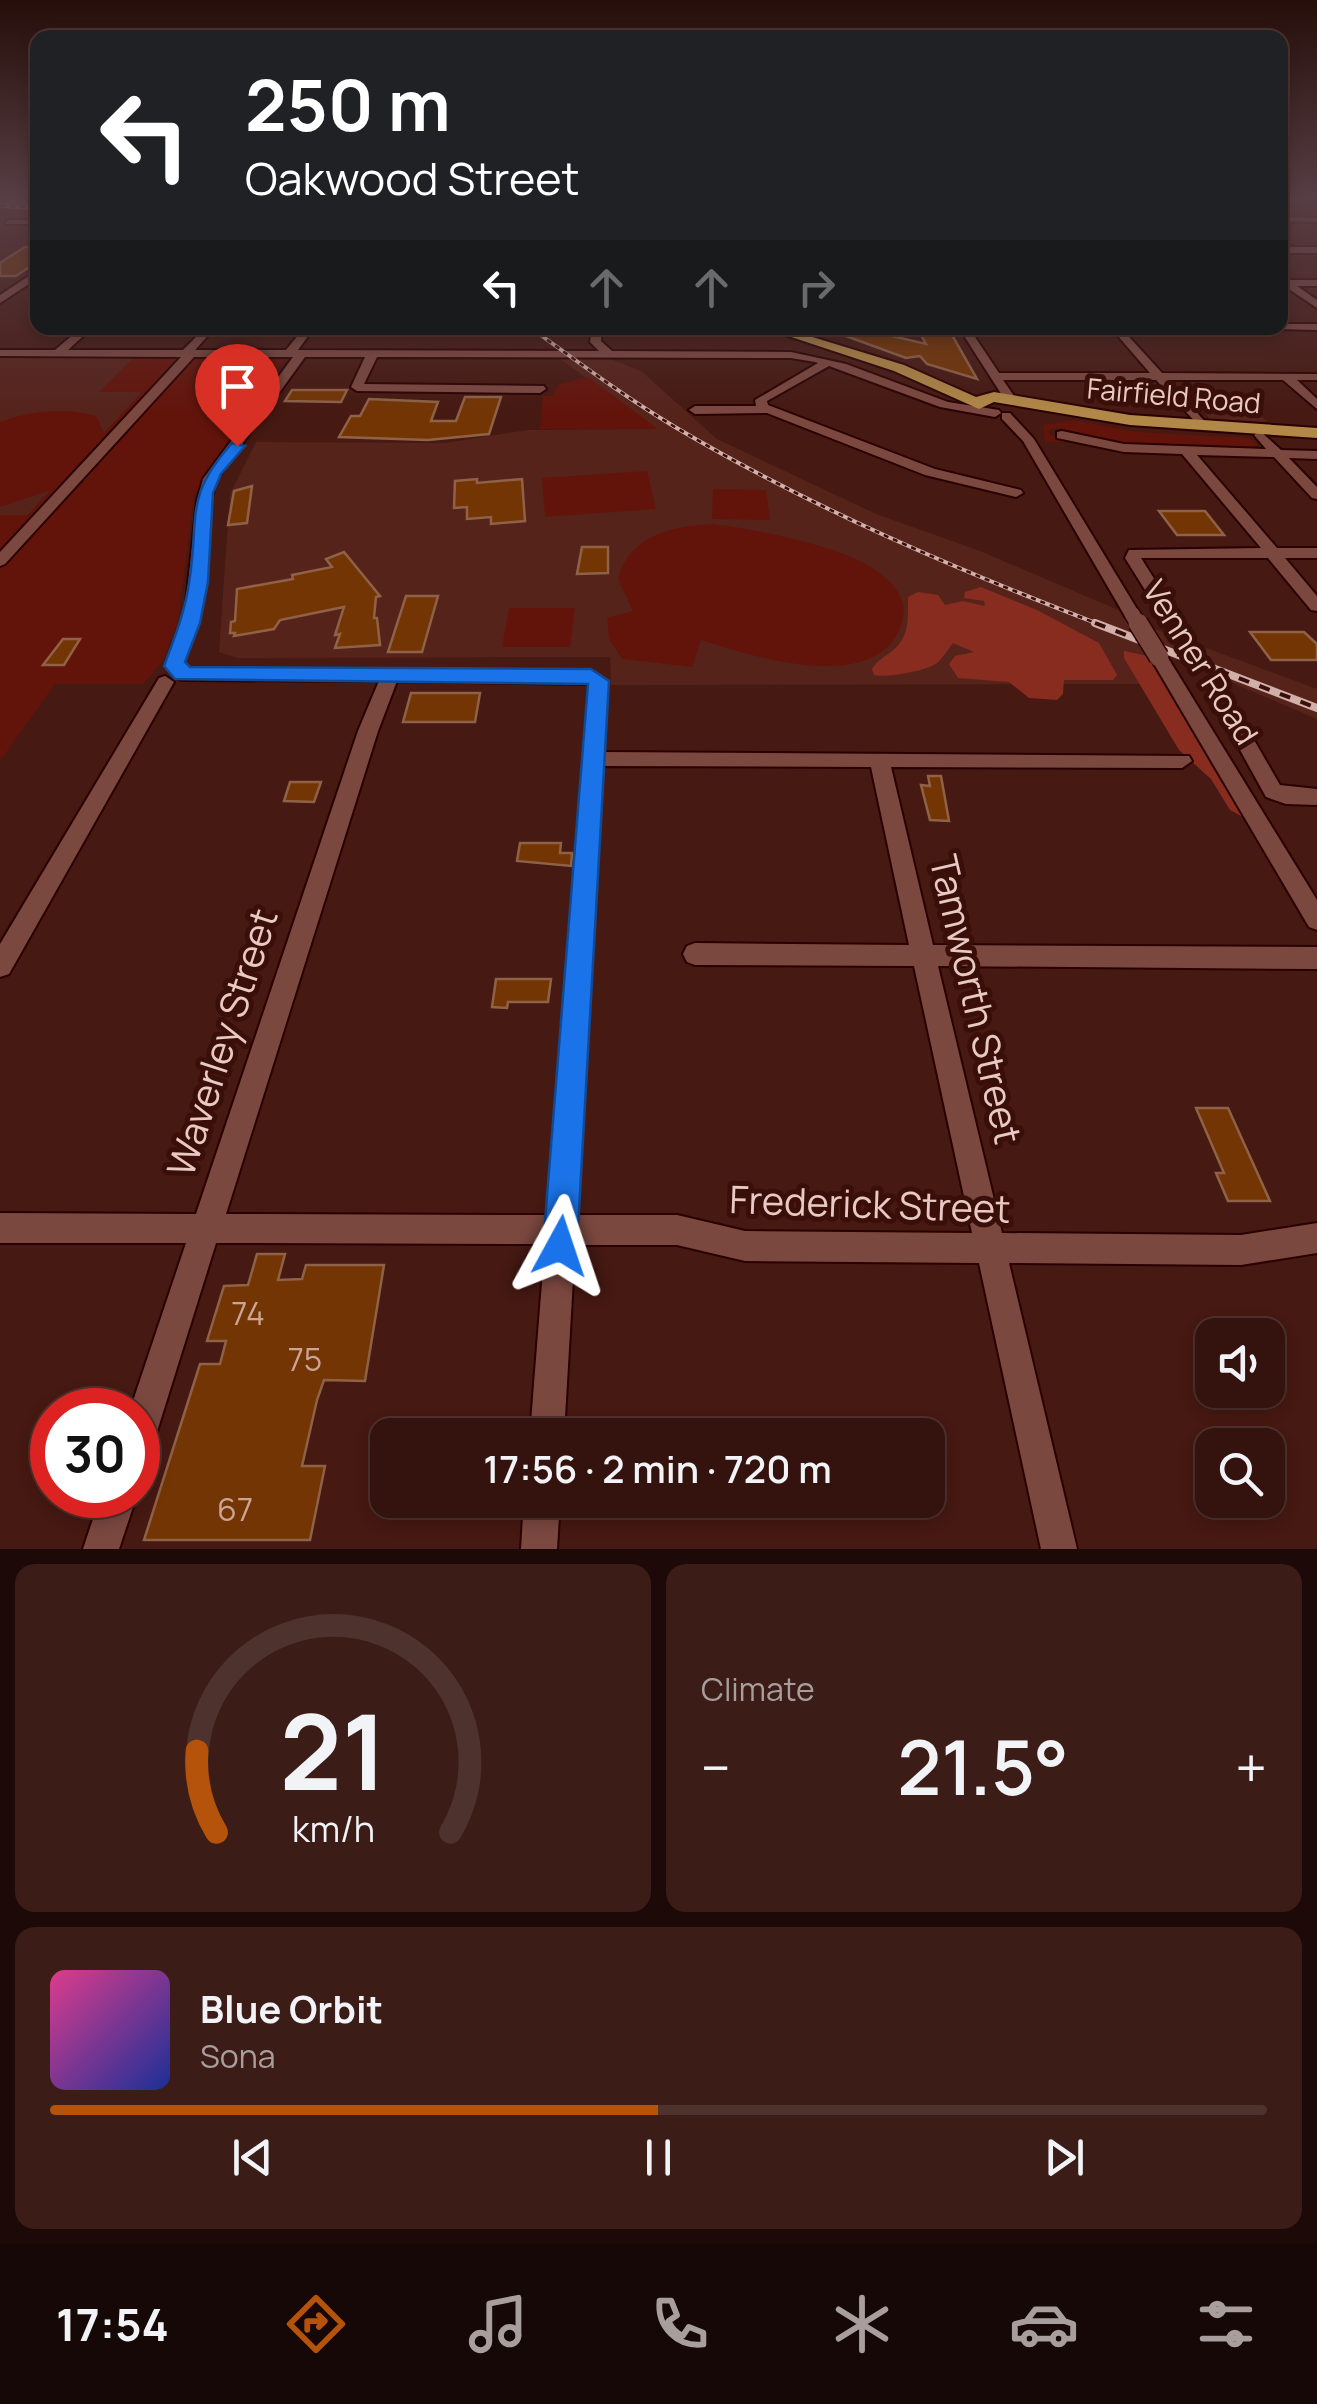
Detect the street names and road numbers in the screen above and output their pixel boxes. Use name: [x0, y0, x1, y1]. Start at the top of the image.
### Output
street label: Fairfield Road: [1086, 368, 1262, 422]
street label: Venner Road: [1133, 571, 1269, 753]
street label: Tamworth Street: [918, 849, 1036, 1149]
street label: Waverley Street: [153, 901, 289, 1183]
street label: Frederick Street: [729, 1172, 1011, 1234]

